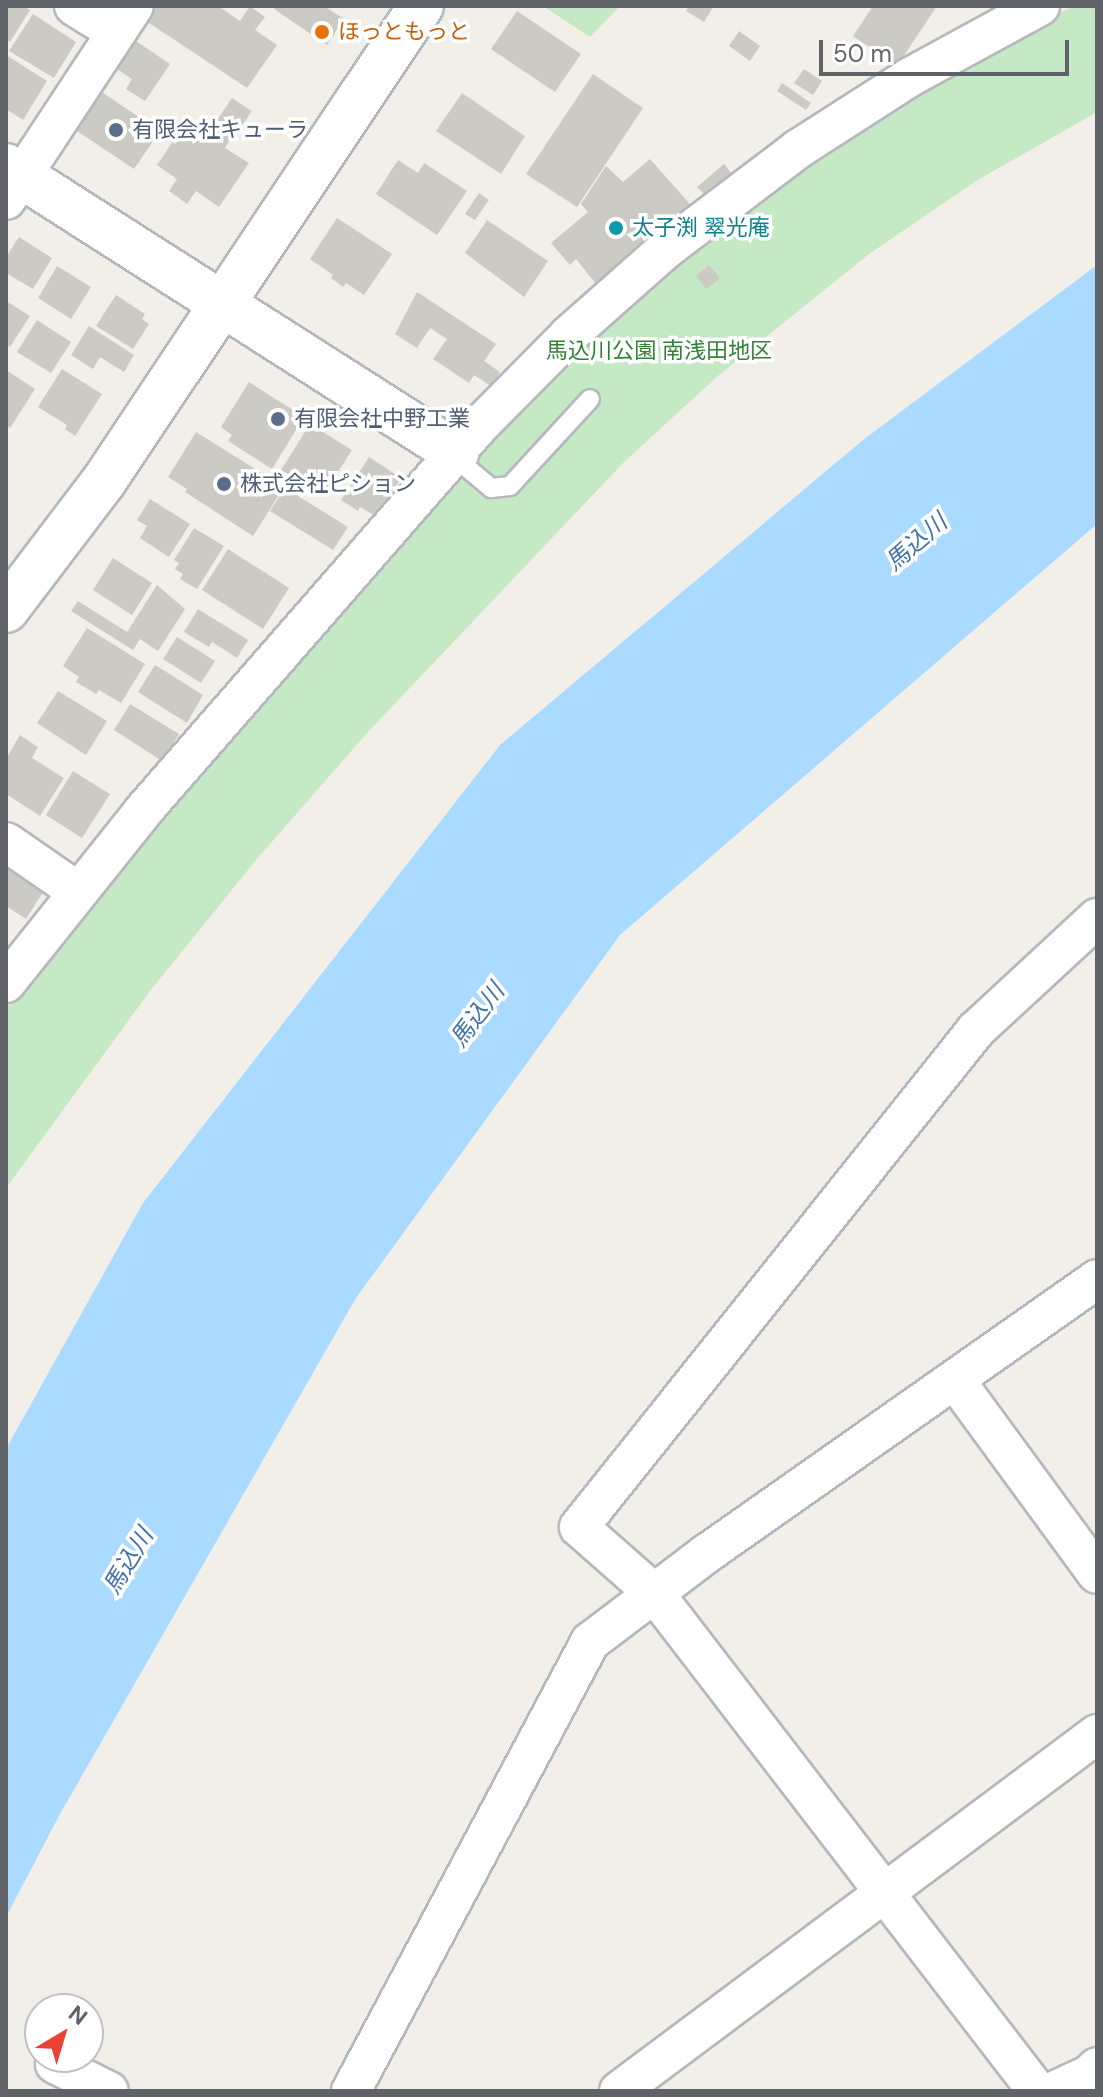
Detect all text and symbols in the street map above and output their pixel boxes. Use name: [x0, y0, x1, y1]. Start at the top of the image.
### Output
place label: ほっともっと: [338, 19, 470, 45]
marker: ほっともっと: [313, 23, 331, 41]
scale bar: [823, 24, 1073, 74]
text: 50 m: [833, 38, 892, 69]
place label: 有限会社キューラ: [132, 117, 308, 143]
marker: 有限会社キューラ: [107, 121, 125, 139]
place label: 太子渕 翠光庵: [632, 215, 770, 241]
marker: 太子渕 翠光庵: [607, 219, 625, 237]
park label: 馬込川公園 南浅田地区: [546, 338, 772, 364]
place label: 有限会社中野工業: [294, 406, 470, 432]
marker: 有限会社中野工業: [269, 410, 287, 428]
place label: 株式会社ピション: [240, 471, 416, 497]
marker: 株式会社ピション: [215, 475, 233, 493]
water label: 馬込川: [879, 508, 953, 576]
water label: 馬込川: [444, 978, 510, 1052]
water label: 馬込川: [97, 1523, 159, 1599]
north arrow: [24, 1993, 104, 2073]
text: N: [63, 1999, 93, 2032]

